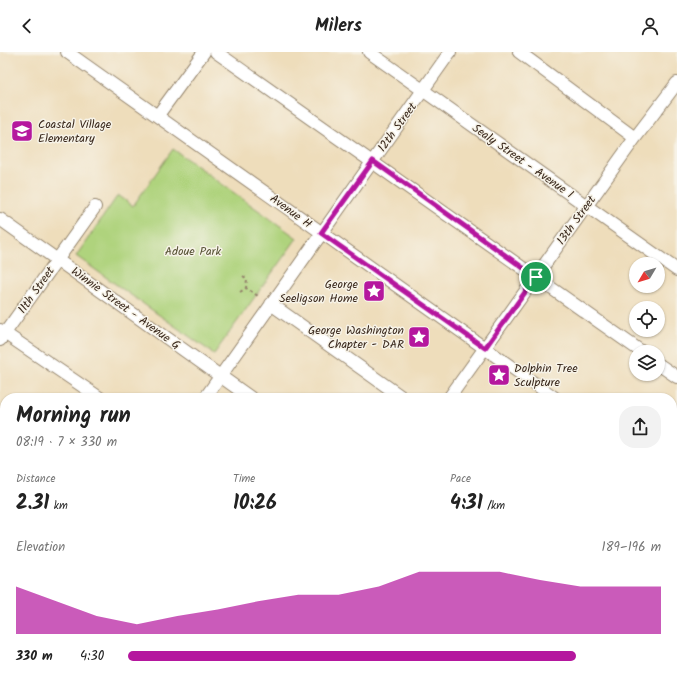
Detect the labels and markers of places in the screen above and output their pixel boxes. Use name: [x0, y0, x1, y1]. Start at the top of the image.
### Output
place label: Coastal Village Elementary: [38, 115, 112, 148]
school or university icon: Coastal Village Elementary: [9, 118, 35, 144]
pin: [519, 260, 553, 294]
place label: George Seeligson Home: [279, 275, 359, 308]
place icon: George Seeligson Home: [361, 278, 387, 304]
place label: George Washington Chapter - DAR: [308, 321, 404, 354]
place icon: George Washington Chapter - DAR: [406, 324, 432, 350]
place label: Dolphin Tree Sculpture: [514, 359, 578, 392]
place icon: Dolphin Tree Sculpture: [486, 362, 512, 388]

